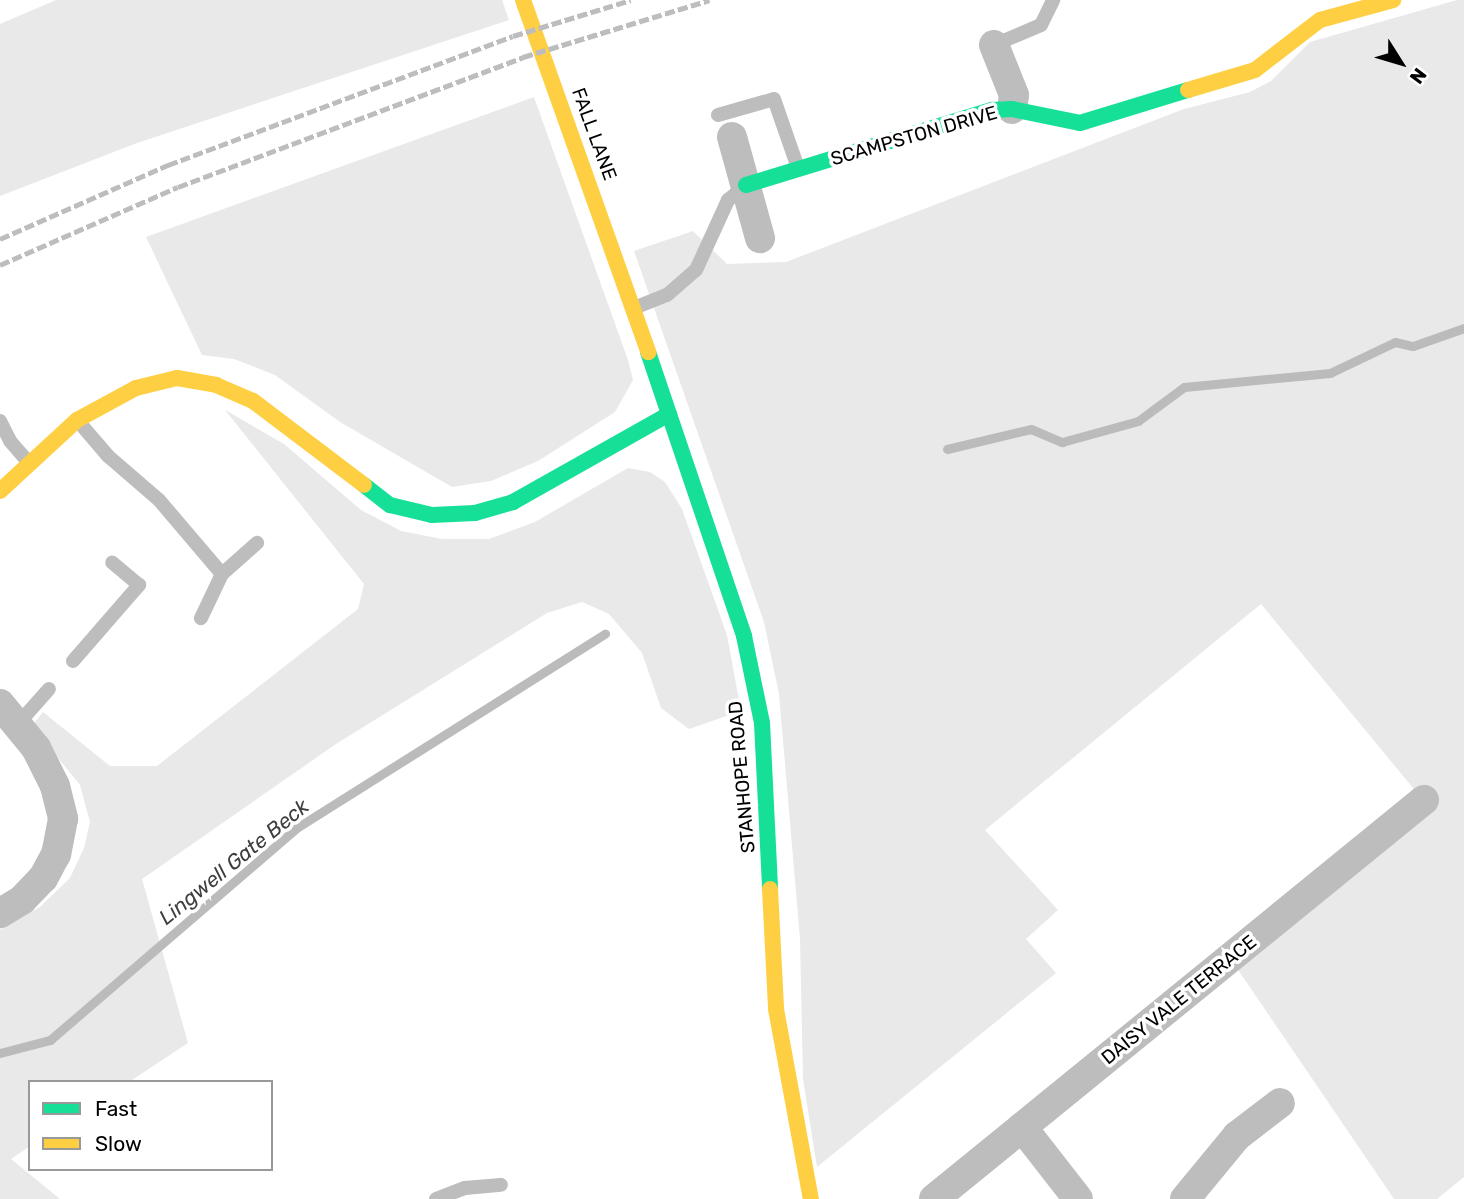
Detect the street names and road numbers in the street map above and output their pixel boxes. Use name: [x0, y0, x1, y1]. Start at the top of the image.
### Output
street label: FALL LANE: [567, 84, 621, 184]
street label: SCAMPSTON DRIVE: [828, 101, 1000, 171]
street label: STANHOPE ROAD: [724, 700, 760, 854]
street label: DAISY VALE TERRACE: [1096, 930, 1262, 1070]

